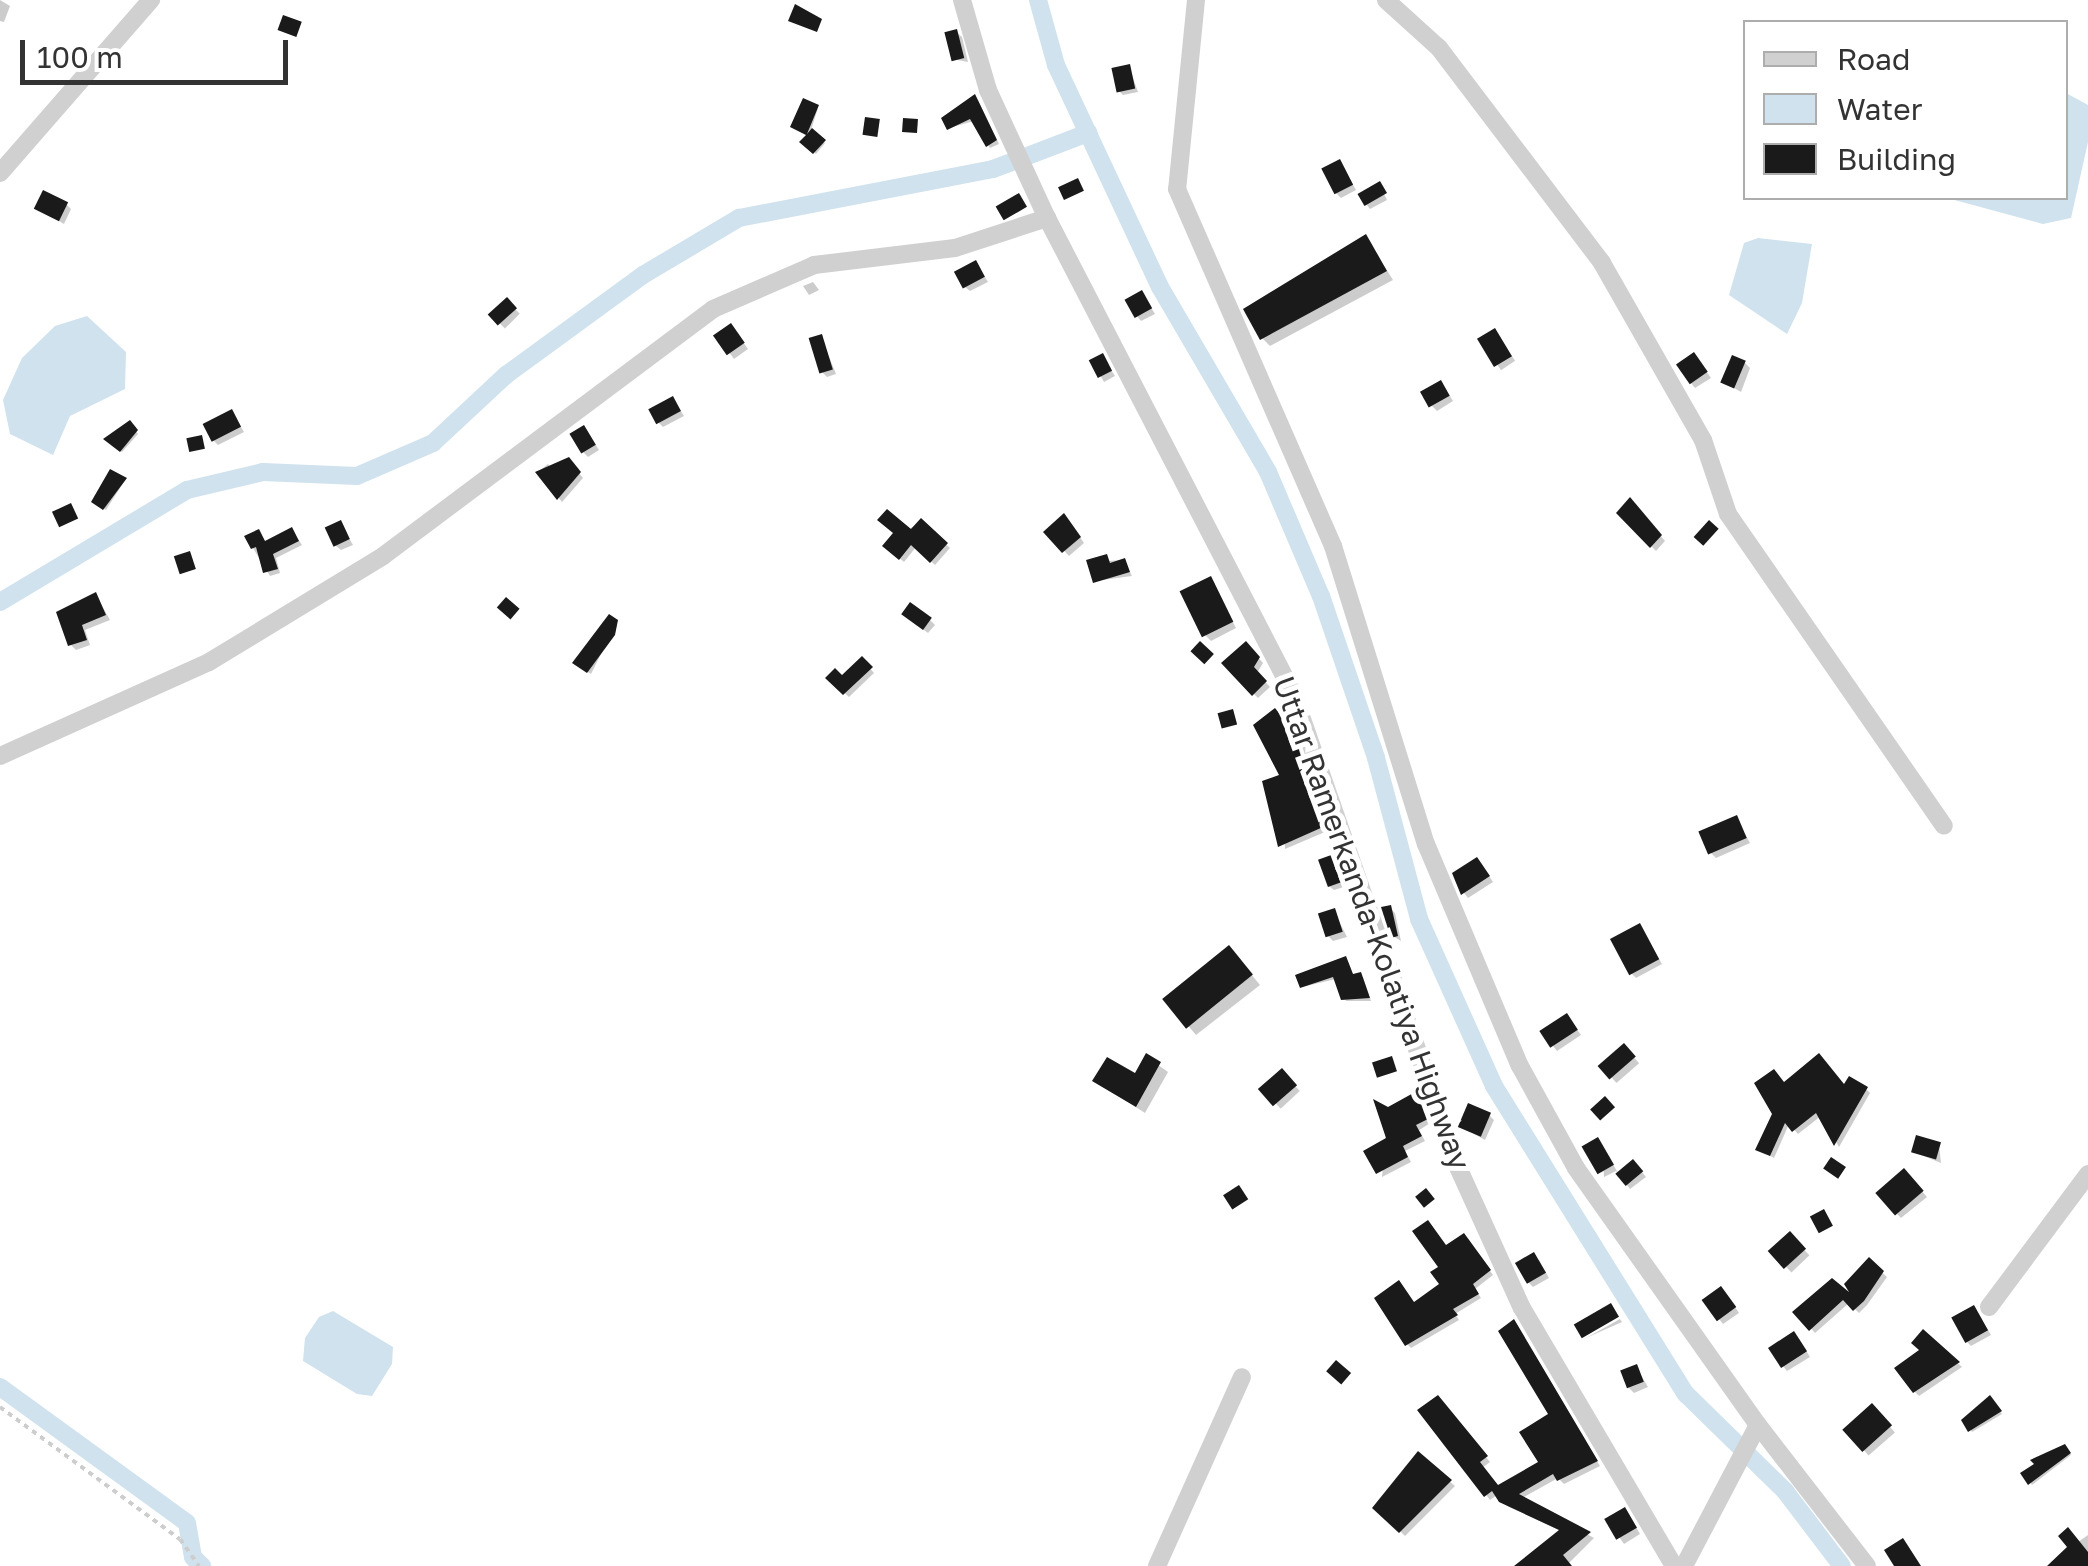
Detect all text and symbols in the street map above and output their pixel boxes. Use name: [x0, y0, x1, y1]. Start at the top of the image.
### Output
scale bar: [25, 20, 292, 82]
legend: [1743, 20, 2068, 200]
text: 100 m: [37, 39, 123, 75]
text: Road: [1837, 41, 1911, 77]
text: Water: [1837, 91, 1922, 127]
text: Building: [1837, 141, 1956, 177]
street label: Uttar Ramerkanda-Kolatiya Highway: [1266, 671, 1478, 1175]

